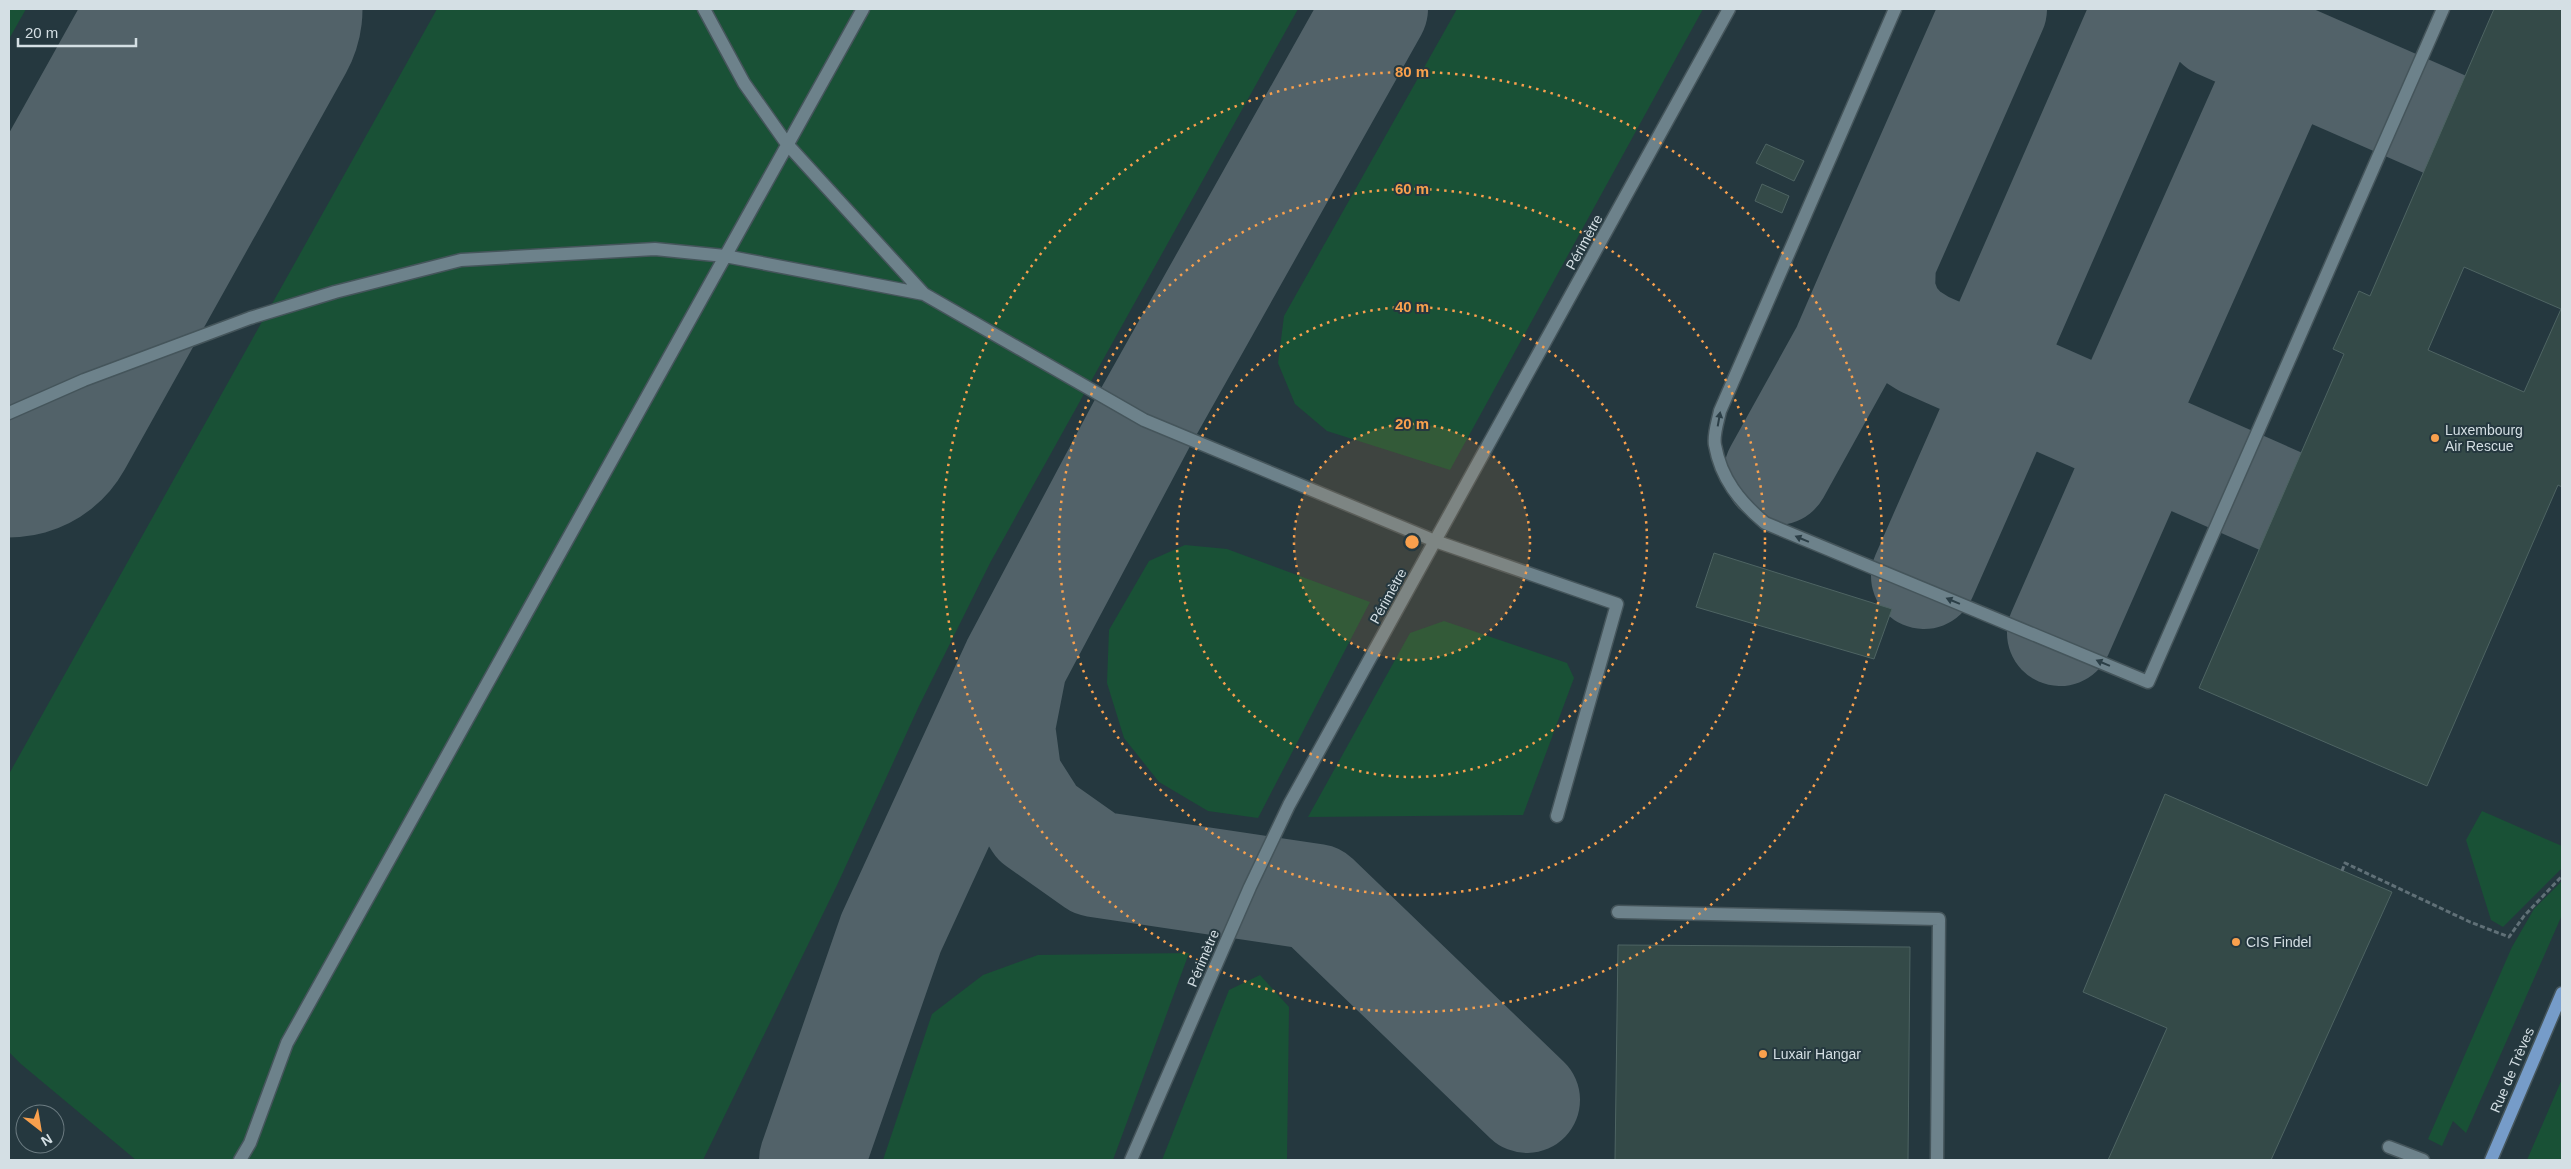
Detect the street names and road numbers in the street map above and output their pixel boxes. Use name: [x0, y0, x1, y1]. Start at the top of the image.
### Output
street label: Périmètre: [1562, 211, 1606, 272]
street label: Périmètre: [1366, 565, 1410, 626]
street label: Périmètre: [1184, 927, 1222, 989]
street label: Rue de Trèves: [2487, 1025, 2537, 1115]

